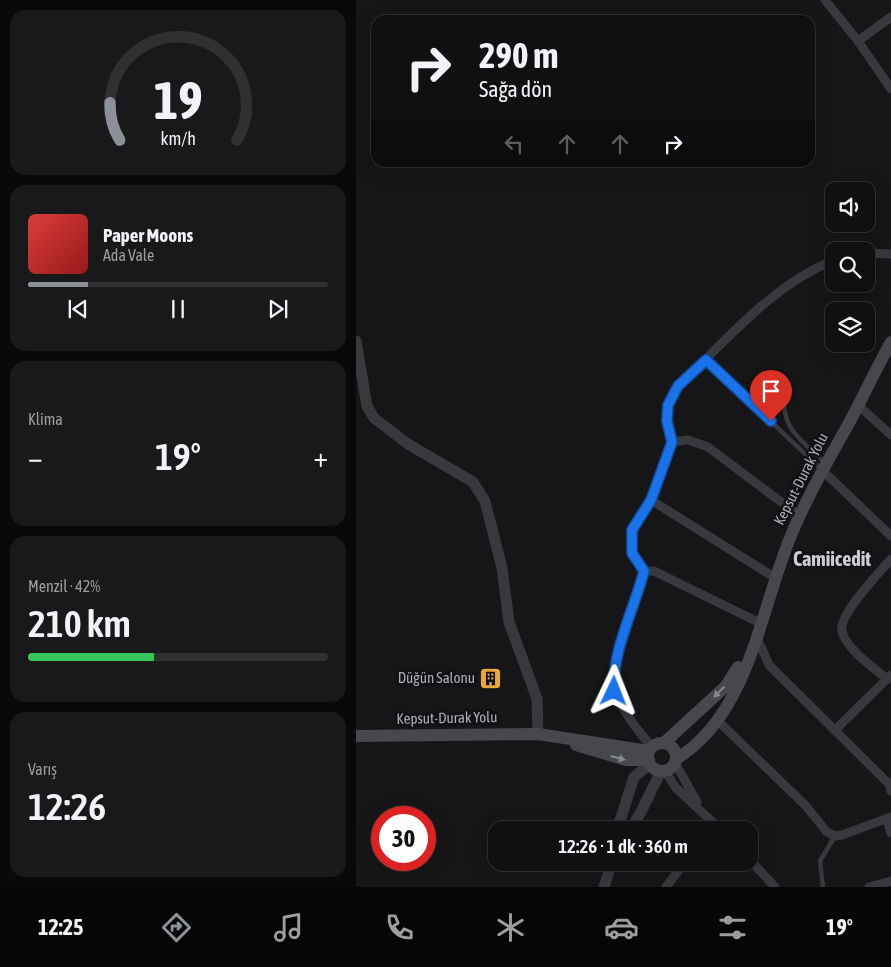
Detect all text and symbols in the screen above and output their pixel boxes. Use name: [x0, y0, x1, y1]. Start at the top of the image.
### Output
icon: right: [396, 35, 461, 100]
text: 290 m: [479, 35, 558, 75]
text: 19: [154, 70, 202, 130]
text: Sağa dön: [479, 76, 552, 102]
text: km/h: [160, 128, 196, 149]
icon: left: [500, 130, 528, 158]
icon: ahead: [553, 130, 581, 158]
icon: ahead: [606, 130, 634, 158]
icon: right: [659, 130, 687, 158]
map controls: [825, 182, 875, 352]
button: sound: [825, 182, 875, 232]
text: Paper Moons: [103, 224, 193, 246]
button: search: [825, 242, 875, 292]
text: Ada Vale: [103, 246, 154, 264]
icon: previous: [64, 295, 92, 323]
icon: pause: [164, 295, 192, 323]
icon: next: [264, 295, 292, 323]
button: layers: [825, 302, 875, 352]
pin: [750, 370, 792, 421]
icon: arrive: [757, 377, 785, 405]
text: Klima: [28, 410, 63, 428]
street label: Kepsut-Durak Yolu: [770, 430, 831, 528]
text: 19°: [155, 435, 201, 478]
text: −: [28, 441, 43, 473]
text: +: [313, 441, 328, 473]
district label: Camiicedit: [793, 547, 871, 570]
text: Menzil · 42%: [28, 577, 100, 595]
text: 210 km: [28, 602, 131, 645]
position arrow: [587, 664, 639, 716]
building icon: Düğün Salonu: [479, 666, 503, 690]
place label: Düğün Salonu: [398, 669, 475, 686]
one-way arrow: [714, 686, 726, 698]
street label: Kepsut-Durak Yolu: [396, 708, 498, 727]
one-way arrow: [611, 755, 626, 763]
text: Varış: [28, 760, 57, 778]
text: 12:26: [28, 785, 106, 828]
speed limit sign: 30: [371, 806, 436, 871]
text: 12:26 · 1 dk · 360 m: [558, 835, 688, 857]
icon: directions: [159, 910, 194, 945]
icon: music: [271, 910, 306, 945]
icon: phone: [382, 910, 417, 945]
icon: climate: [493, 910, 528, 945]
icon: car: [604, 910, 639, 945]
icon: filters: [715, 910, 750, 945]
text: 12:25: [38, 914, 83, 940]
text: 19°: [826, 914, 853, 940]

